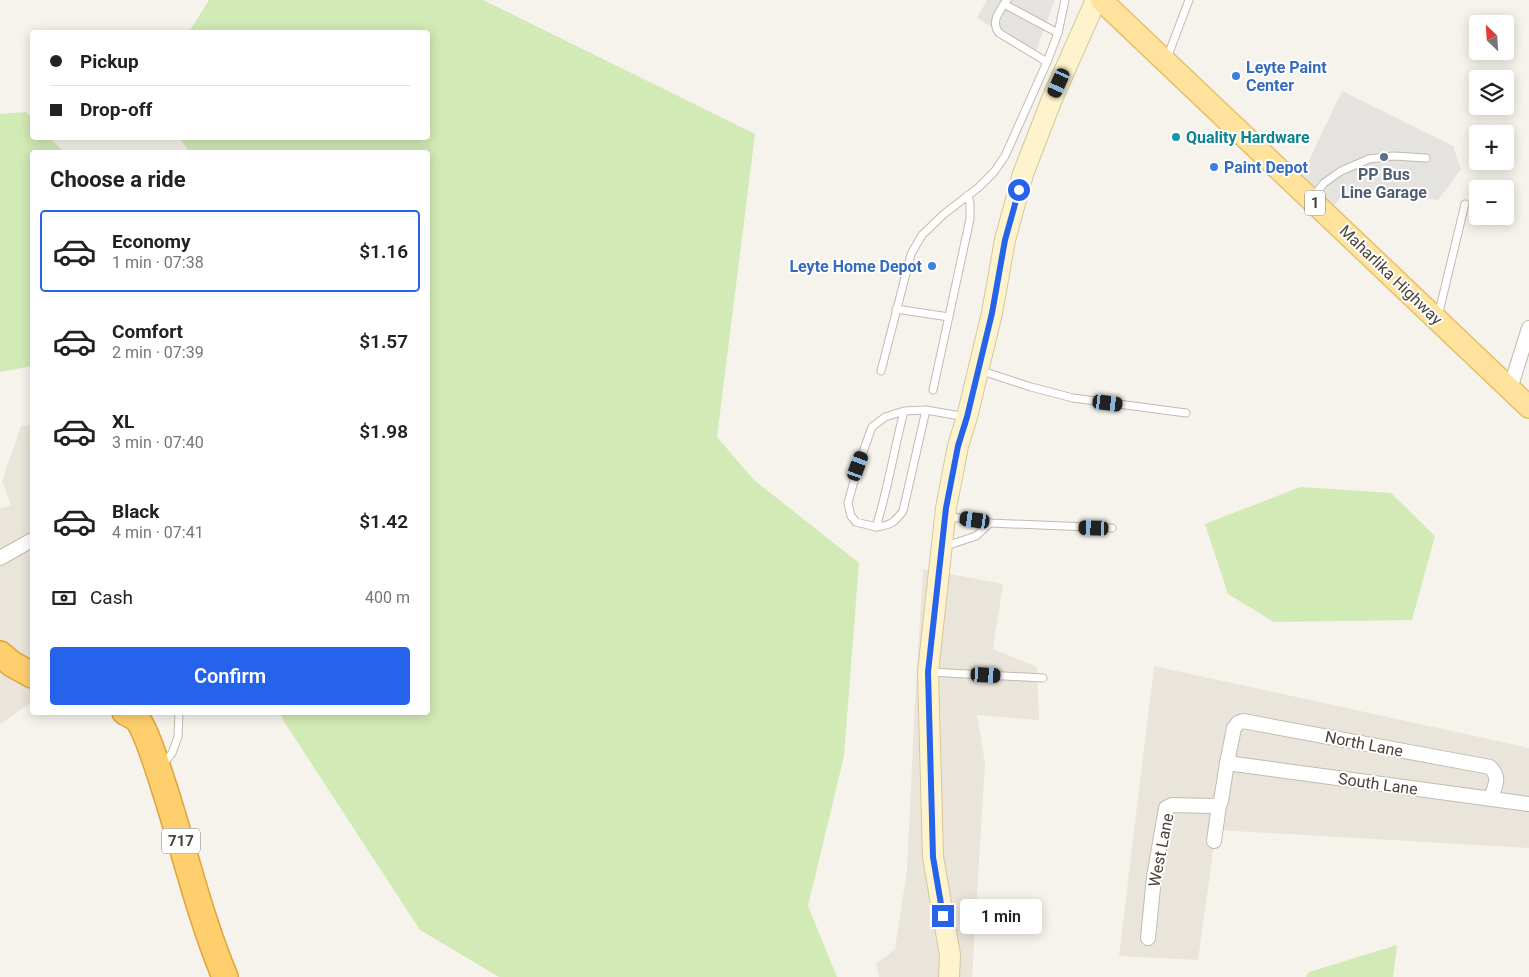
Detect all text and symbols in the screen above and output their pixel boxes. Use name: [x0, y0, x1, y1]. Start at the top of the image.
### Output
north arrow: [1469, 15, 1514, 60]
map controls: [1469, 15, 1514, 225]
text: Pickup: [80, 50, 139, 73]
place label: Leyte Paint Center: [1246, 58, 1327, 95]
car: [1046, 66, 1071, 100]
marker: Leyte Paint Center: [1230, 70, 1242, 82]
button: layers: [1469, 70, 1514, 115]
text: Drop-off: [80, 98, 152, 121]
button: +: [1469, 125, 1514, 170]
place label: Quality Hardware: [1186, 128, 1310, 147]
marker: Quality Hardware: [1170, 131, 1182, 143]
marker: PP Bus Line Garage: [1378, 151, 1390, 163]
place label: Paint Depot: [1224, 158, 1308, 177]
marker: Paint Depot: [1208, 161, 1220, 173]
place label: PP Bus Line Garage: [1341, 165, 1427, 202]
text: Choose a ride: [50, 167, 186, 192]
route start: [1008, 179, 1030, 201]
button: −: [1469, 180, 1514, 225]
road number: 1: [1305, 190, 1325, 216]
street label: Maharlika Highway: [1336, 221, 1447, 329]
icon: car: [52, 229, 97, 274]
text: Economy: [112, 230, 191, 253]
text: $1.16: [359, 240, 408, 263]
text: 1 min · 07:38: [112, 253, 204, 272]
place label: Leyte Home Depot: [789, 257, 923, 276]
marker: Leyte Home Depot: [926, 260, 938, 272]
icon: car: [52, 319, 97, 364]
text: Comfort: [112, 320, 183, 343]
text: $1.57: [359, 330, 408, 353]
text: 2 min · 07:39: [112, 343, 204, 362]
car: [1092, 394, 1123, 412]
icon: car: [52, 409, 97, 454]
text: XL: [112, 410, 134, 433]
text: $1.98: [359, 420, 408, 443]
text: 3 min · 07:40: [112, 433, 204, 452]
car: [845, 449, 870, 483]
icon: car: [52, 499, 97, 544]
text: Black: [112, 500, 159, 523]
text: $1.42: [359, 510, 408, 533]
car: [959, 510, 990, 530]
car: [1078, 520, 1109, 536]
text: 4 min · 07:41: [112, 523, 204, 542]
icon: cash: [50, 584, 78, 612]
text: Cash: [90, 586, 133, 609]
text: 400 m: [365, 588, 410, 607]
button: Confirm: [50, 647, 410, 705]
car: [970, 667, 1001, 683]
street label: North Lane: [1323, 727, 1405, 761]
street label: South Lane: [1337, 769, 1419, 799]
street label: West Lane: [1145, 812, 1177, 888]
road number: 717: [162, 828, 200, 854]
callout: 1 min: [960, 898, 1043, 934]
route end: [932, 905, 954, 927]
text: 1 min: [981, 907, 1021, 926]

